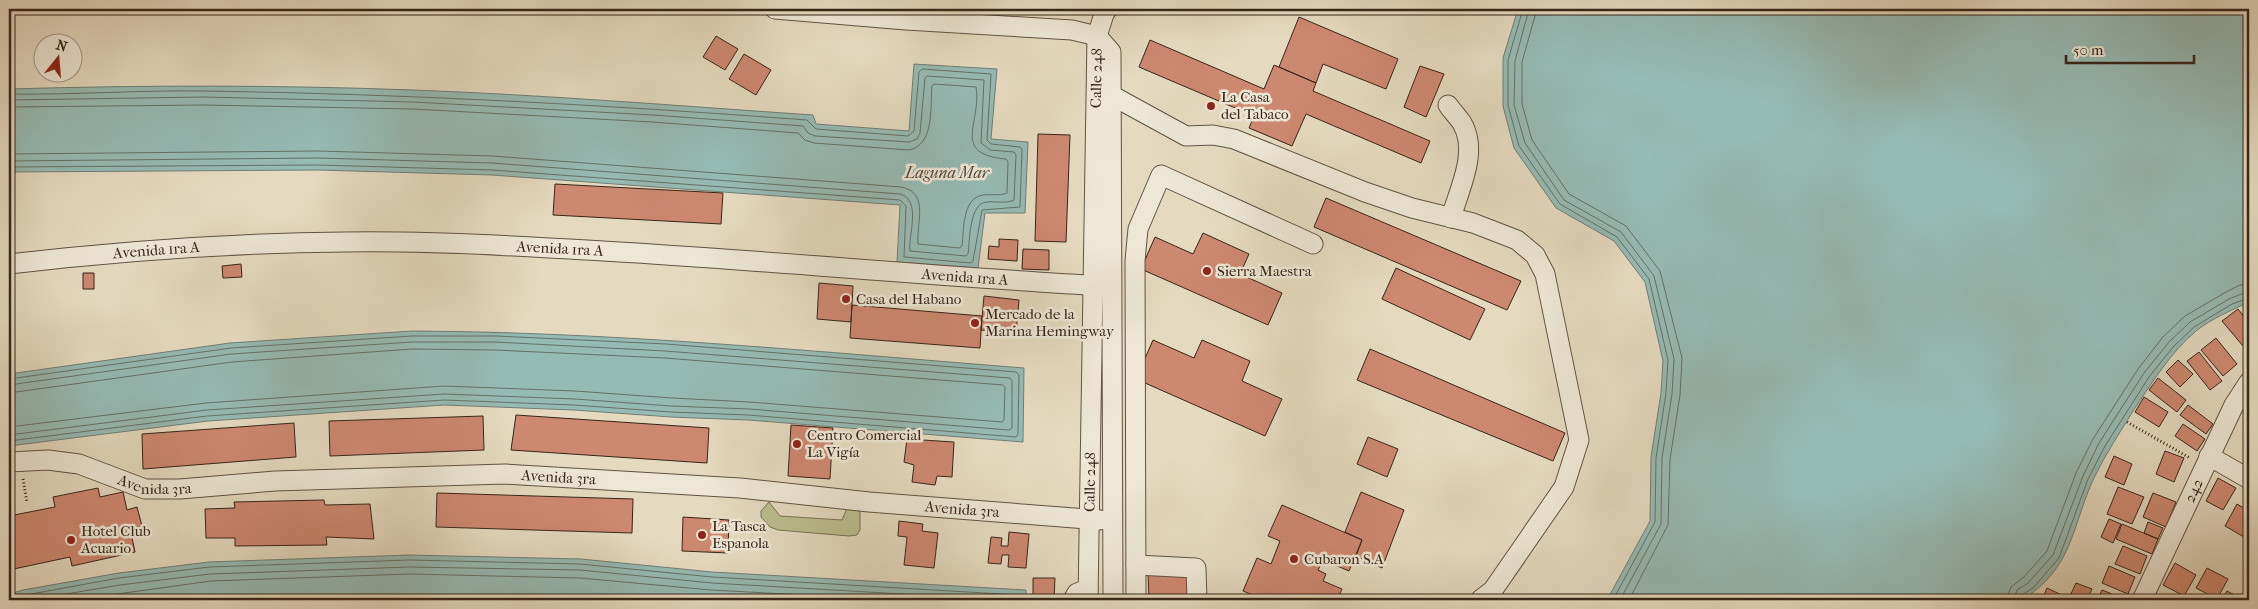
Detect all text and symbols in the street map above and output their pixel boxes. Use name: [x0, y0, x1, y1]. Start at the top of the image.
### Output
north arrow: [32, 32, 82, 82]
scale bar: [2066, 32, 2193, 64]
text: N: [54, 36, 70, 56]
text: 50 m: [2073, 41, 2104, 59]
street label: Calle 248: [1087, 48, 1106, 108]
place label: La Casa del Tabaco: [1221, 88, 1289, 123]
marker: La Casa del Tabaco: [1205, 100, 1217, 112]
water label: Laguna Mar: [904, 163, 991, 182]
street label: Avenida 1ra A: [515, 237, 604, 260]
street label: Avenida 1ra A: [111, 238, 201, 262]
place label: Sierra Maestra: [1217, 262, 1313, 280]
street label: Avenida 1ra A: [920, 265, 1009, 289]
marker: Sierra Maestra: [1201, 265, 1213, 277]
place label: Casa del Habano: [856, 290, 962, 308]
marker: Casa del Habano: [840, 293, 852, 305]
place label: Mercado de la Marina Hemingway: [985, 305, 1115, 340]
marker: Mercado de la Marina Hemingway: [969, 317, 981, 329]
place label: Centro Comercial La Vigía: [807, 426, 922, 461]
marker: Centro Comercial La Vigía: [791, 438, 803, 450]
street label: Calle 248: [1080, 452, 1099, 512]
street label: Avenida 3ra: [520, 466, 598, 488]
street label: Avenida 3ra: [114, 470, 193, 498]
street label: 242: [2180, 475, 2207, 505]
street label: Avenida 3ra: [923, 497, 1001, 521]
place label: La Tasca Espanola: [712, 517, 770, 552]
place label: Hotel Club Acuario: [80, 522, 151, 557]
marker: La Tasca Espanola: [696, 529, 708, 541]
marker: Hotel Club Acuario: [65, 534, 77, 546]
place label: Cubaron S.A: [1304, 550, 1384, 568]
marker: Cubaron S.A: [1288, 553, 1300, 565]

